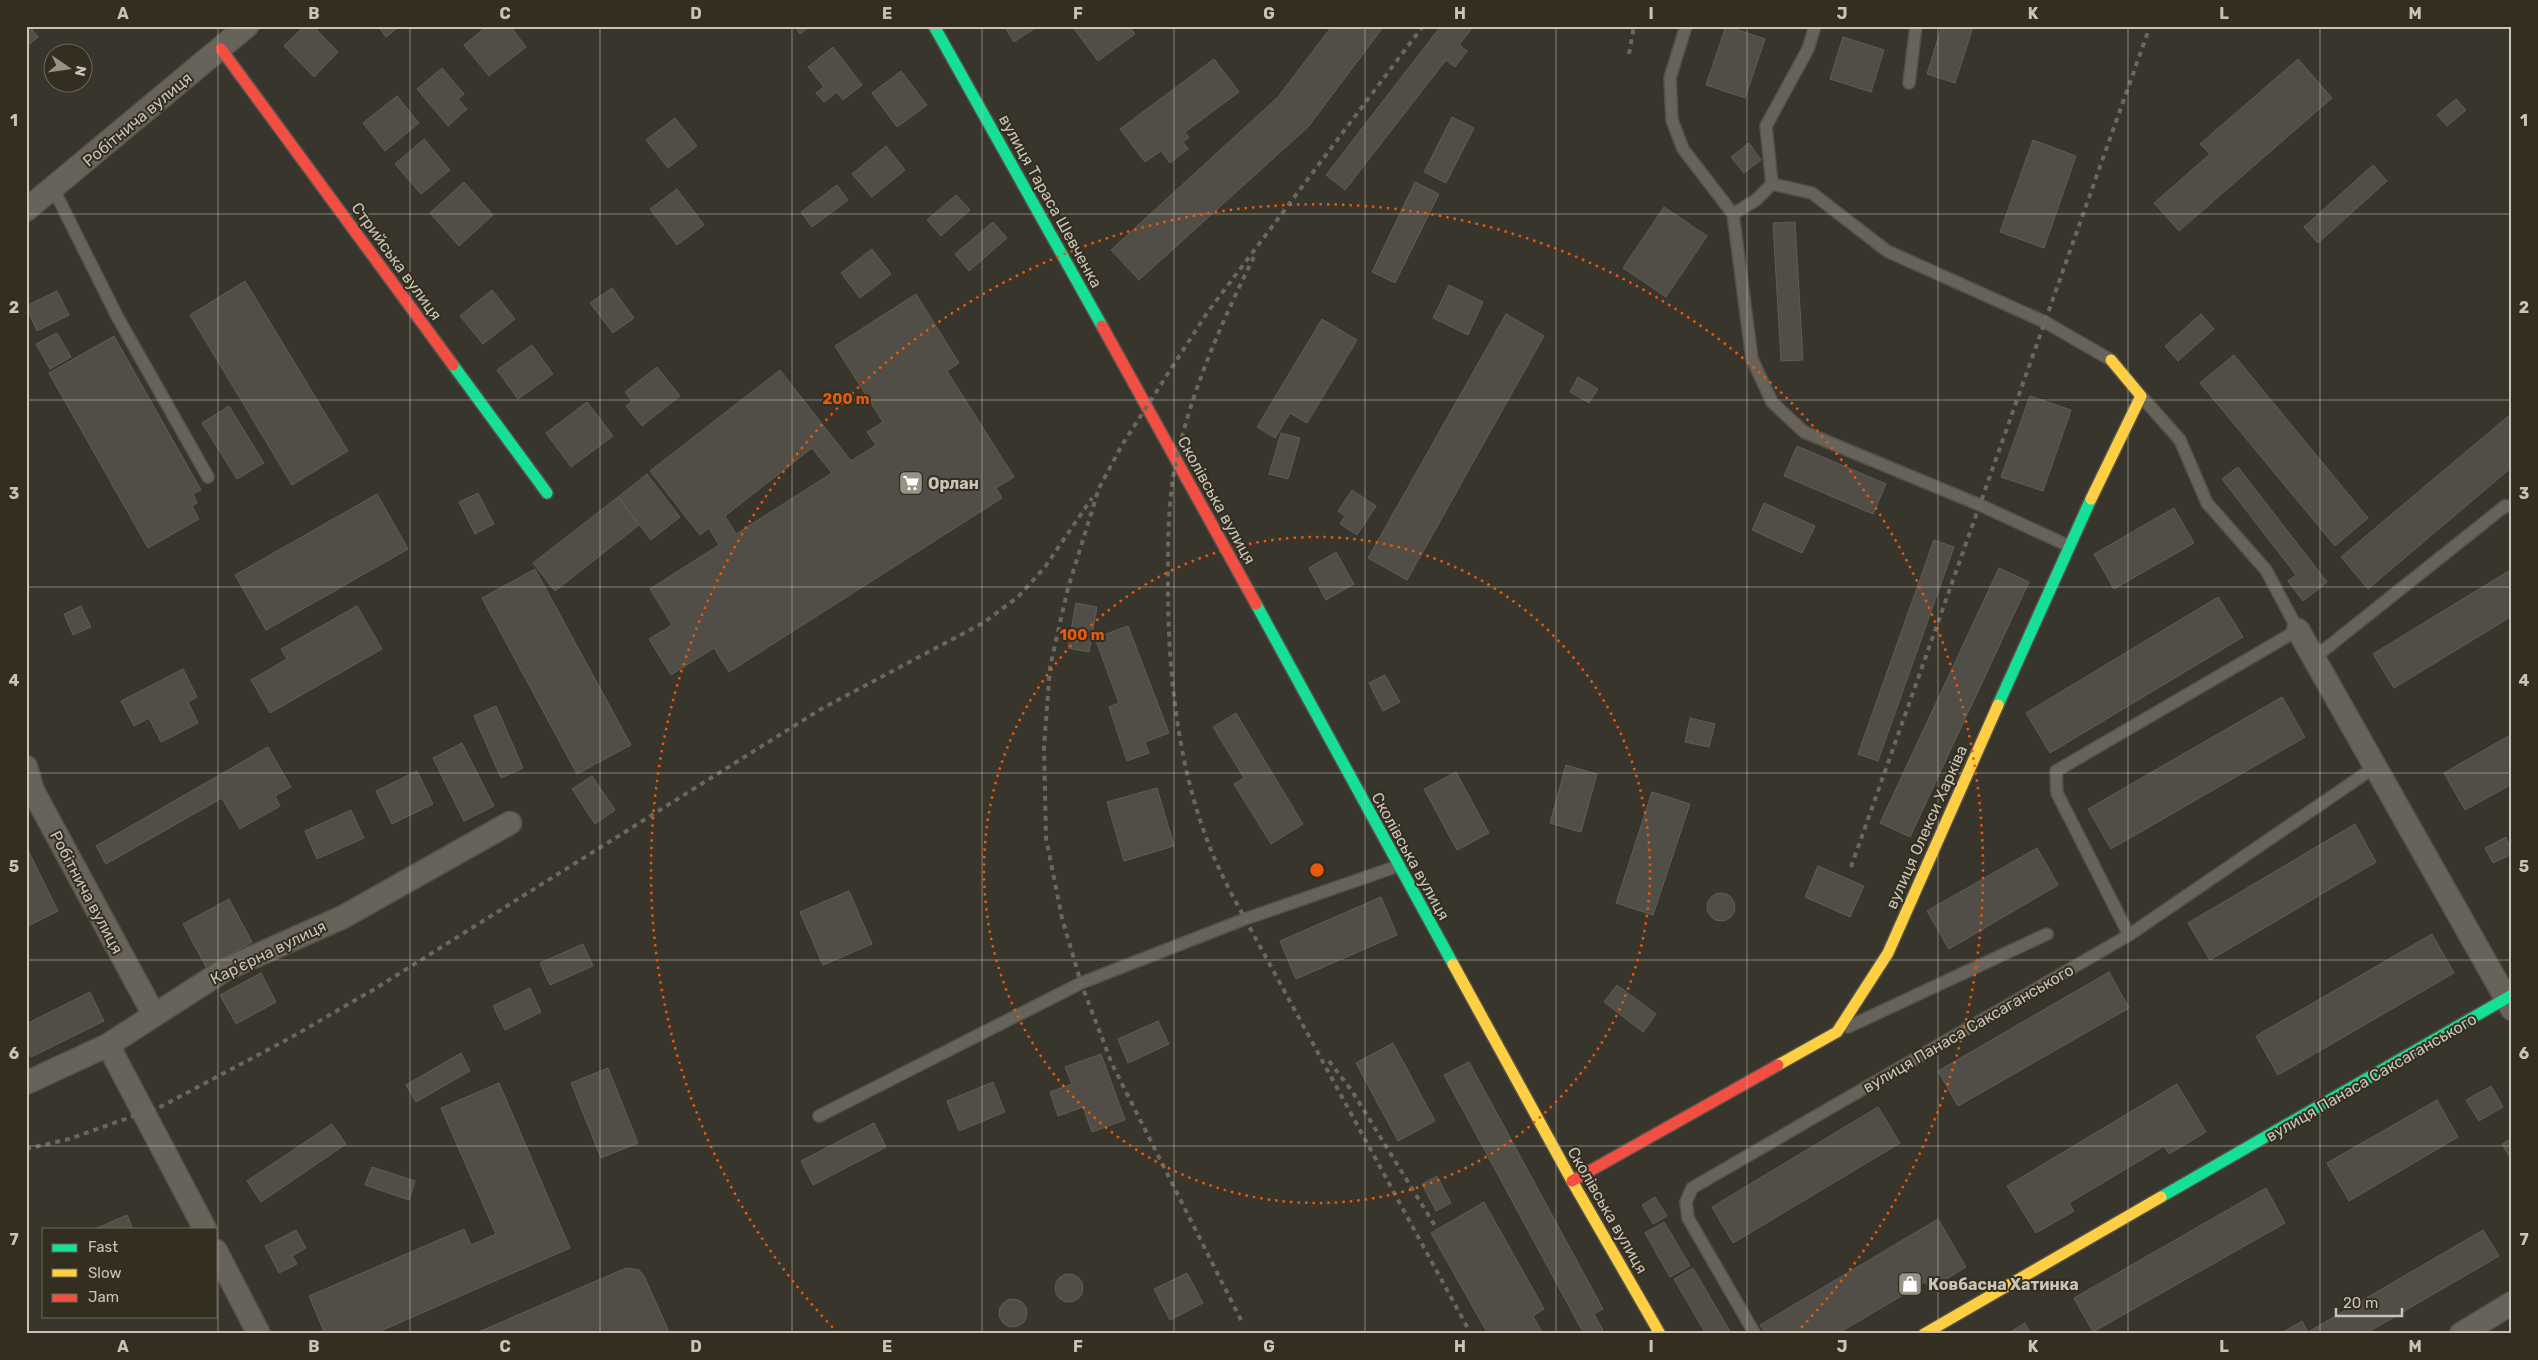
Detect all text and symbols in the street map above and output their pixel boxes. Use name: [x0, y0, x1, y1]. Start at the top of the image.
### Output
text: A: [117, 4, 129, 23]
text: B: [308, 4, 320, 23]
text: C: [499, 4, 511, 23]
text: D: [690, 4, 702, 23]
text: E: [882, 4, 892, 23]
text: F: [1073, 4, 1083, 23]
text: G: [1263, 4, 1275, 23]
text: H: [1454, 4, 1466, 23]
text: I: [1648, 4, 1654, 23]
text: J: [1837, 4, 1847, 23]
text: K: [2028, 4, 2039, 23]
text: L: [2219, 4, 2229, 23]
text: M: [2408, 4, 2422, 23]
north arrow: [42, 42, 92, 92]
text: N: [71, 64, 90, 78]
street label: Робітнича вулиця: [79, 68, 196, 171]
text: 1: [10, 111, 18, 130]
street label: вулиця Тараса Шевченка: [995, 111, 1106, 291]
text: 1: [2520, 111, 2528, 130]
street label: Стрийська вулиця: [347, 199, 446, 324]
text: 2: [9, 298, 19, 317]
text: 2: [2519, 298, 2529, 317]
text: 200 m: [822, 390, 870, 408]
street label: Сколівська вулиця: [1174, 433, 1260, 567]
supermarket icon: Орлан: [898, 470, 924, 496]
place label: Орлан: [928, 474, 979, 493]
text: 3: [9, 484, 19, 503]
text: 3: [2519, 484, 2529, 503]
text: 100 m: [1060, 626, 1104, 644]
text: 4: [9, 671, 20, 690]
text: 4: [2519, 671, 2530, 690]
street label: вулиця Олекси Харківа: [1882, 742, 1971, 912]
street label: Сколівська вулиця: [1368, 789, 1454, 923]
street label: Робітнича вулиця: [46, 827, 127, 957]
text: 5: [9, 857, 19, 876]
text: 5: [2519, 857, 2529, 876]
centre of rings: [1308, 861, 1326, 879]
street label: Карʼєрна вулиця: [207, 916, 329, 989]
street label: вулиця Панаса Саксаганського: [1860, 960, 2077, 1097]
street label: вулиця Панаса Саксаганського: [2263, 1009, 2480, 1146]
text: 6: [9, 1044, 19, 1063]
text: 6: [2519, 1044, 2529, 1063]
street label: Сколівська вулиця: [1564, 1144, 1652, 1277]
legend: [42, 1228, 218, 1318]
text: 7: [9, 1230, 19, 1249]
text: 7: [2519, 1230, 2529, 1249]
text: Fast: [88, 1238, 118, 1256]
text: Slow: [88, 1264, 121, 1282]
shop icon: Ковбасна Хатинка: [1897, 1271, 1923, 1297]
place label: Ковбасна Хатинка: [1928, 1275, 2079, 1294]
scale bar: [2336, 1285, 2402, 1317]
text: Jam: [88, 1288, 119, 1306]
text: 20 m: [2343, 1294, 2378, 1312]
text: A: [117, 1337, 129, 1356]
text: B: [308, 1337, 320, 1356]
text: C: [499, 1337, 511, 1356]
text: D: [690, 1337, 702, 1356]
text: E: [882, 1337, 892, 1356]
text: F: [1073, 1337, 1083, 1356]
text: G: [1263, 1337, 1275, 1356]
text: H: [1454, 1337, 1466, 1356]
text: I: [1648, 1337, 1654, 1356]
text: J: [1837, 1337, 1847, 1356]
text: K: [2028, 1337, 2039, 1356]
text: L: [2219, 1337, 2229, 1356]
text: M: [2408, 1337, 2422, 1356]

